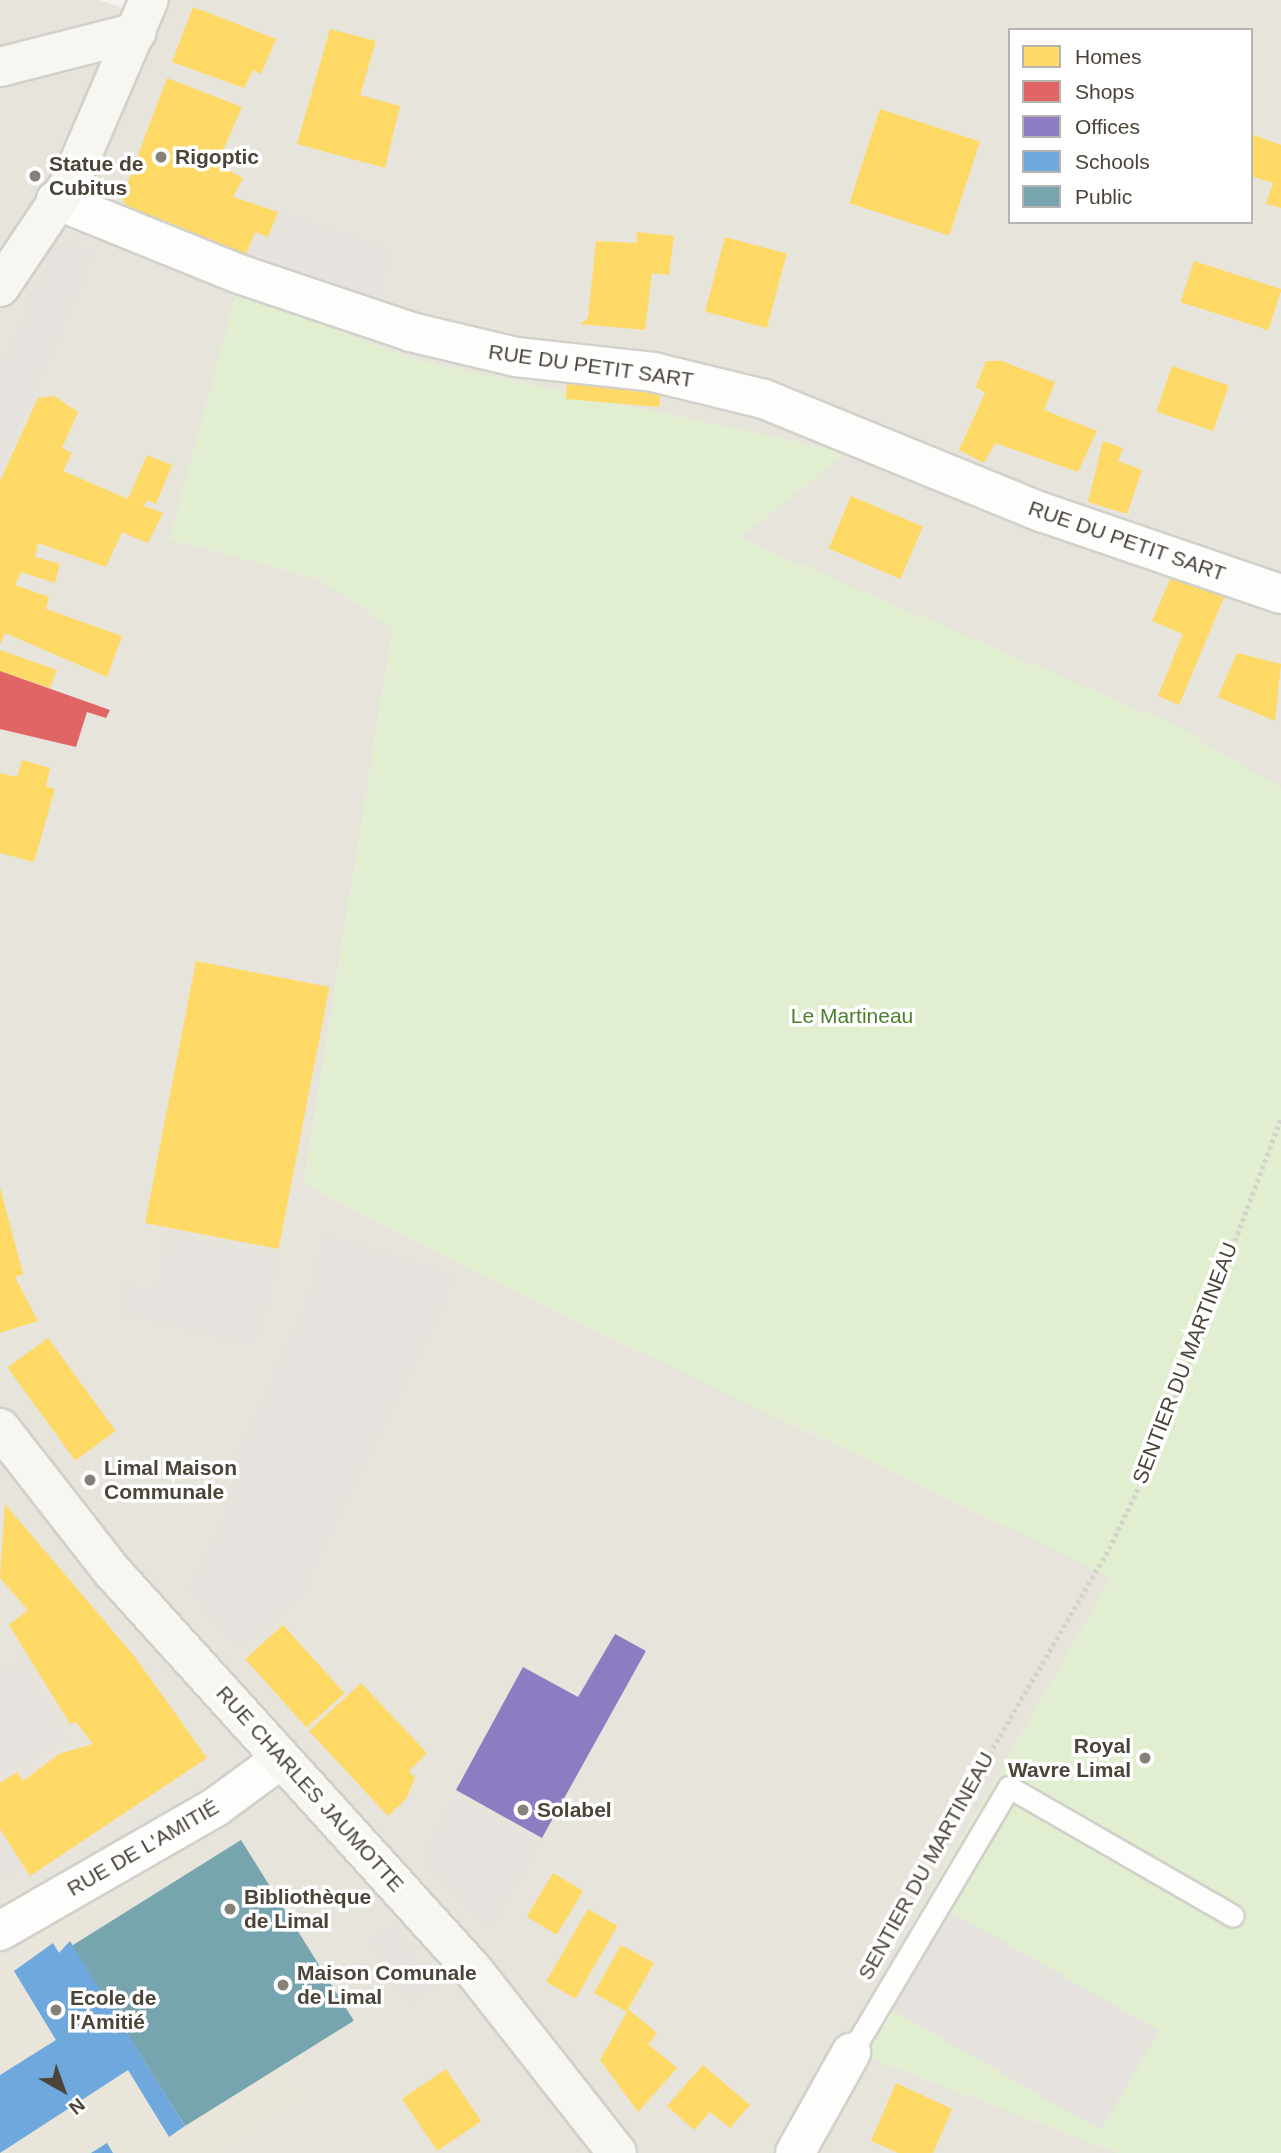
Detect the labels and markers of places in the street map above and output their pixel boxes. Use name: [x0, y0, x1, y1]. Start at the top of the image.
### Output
place label: Rigoptic: [175, 144, 259, 170]
marker: Rigoptic: [153, 149, 169, 165]
place label: Statue de Cubitus: [49, 151, 144, 201]
marker: Statue de Cubitus: [27, 168, 43, 184]
place label: Limal Maison Communale: [104, 1455, 237, 1505]
marker: Limal Maison Communale: [82, 1472, 98, 1488]
place label: Royal Wavre Limal: [1008, 1733, 1131, 1783]
marker: Royal Wavre Limal: [1137, 1750, 1153, 1766]
place label: Solabel: [537, 1797, 612, 1823]
marker: Solabel: [515, 1802, 531, 1818]
place label: Bibliothèque de Limal: [244, 1884, 371, 1934]
marker: Bibliothèque de Limal: [222, 1901, 238, 1917]
place label: Maison Comunale de Limal: [297, 1960, 477, 2010]
marker: Maison Comunale de Limal: [275, 1977, 291, 1993]
place label: Ecole de l'Amitié: [70, 1985, 156, 2035]
marker: Ecole de l'Amitié: [48, 2002, 64, 2018]

